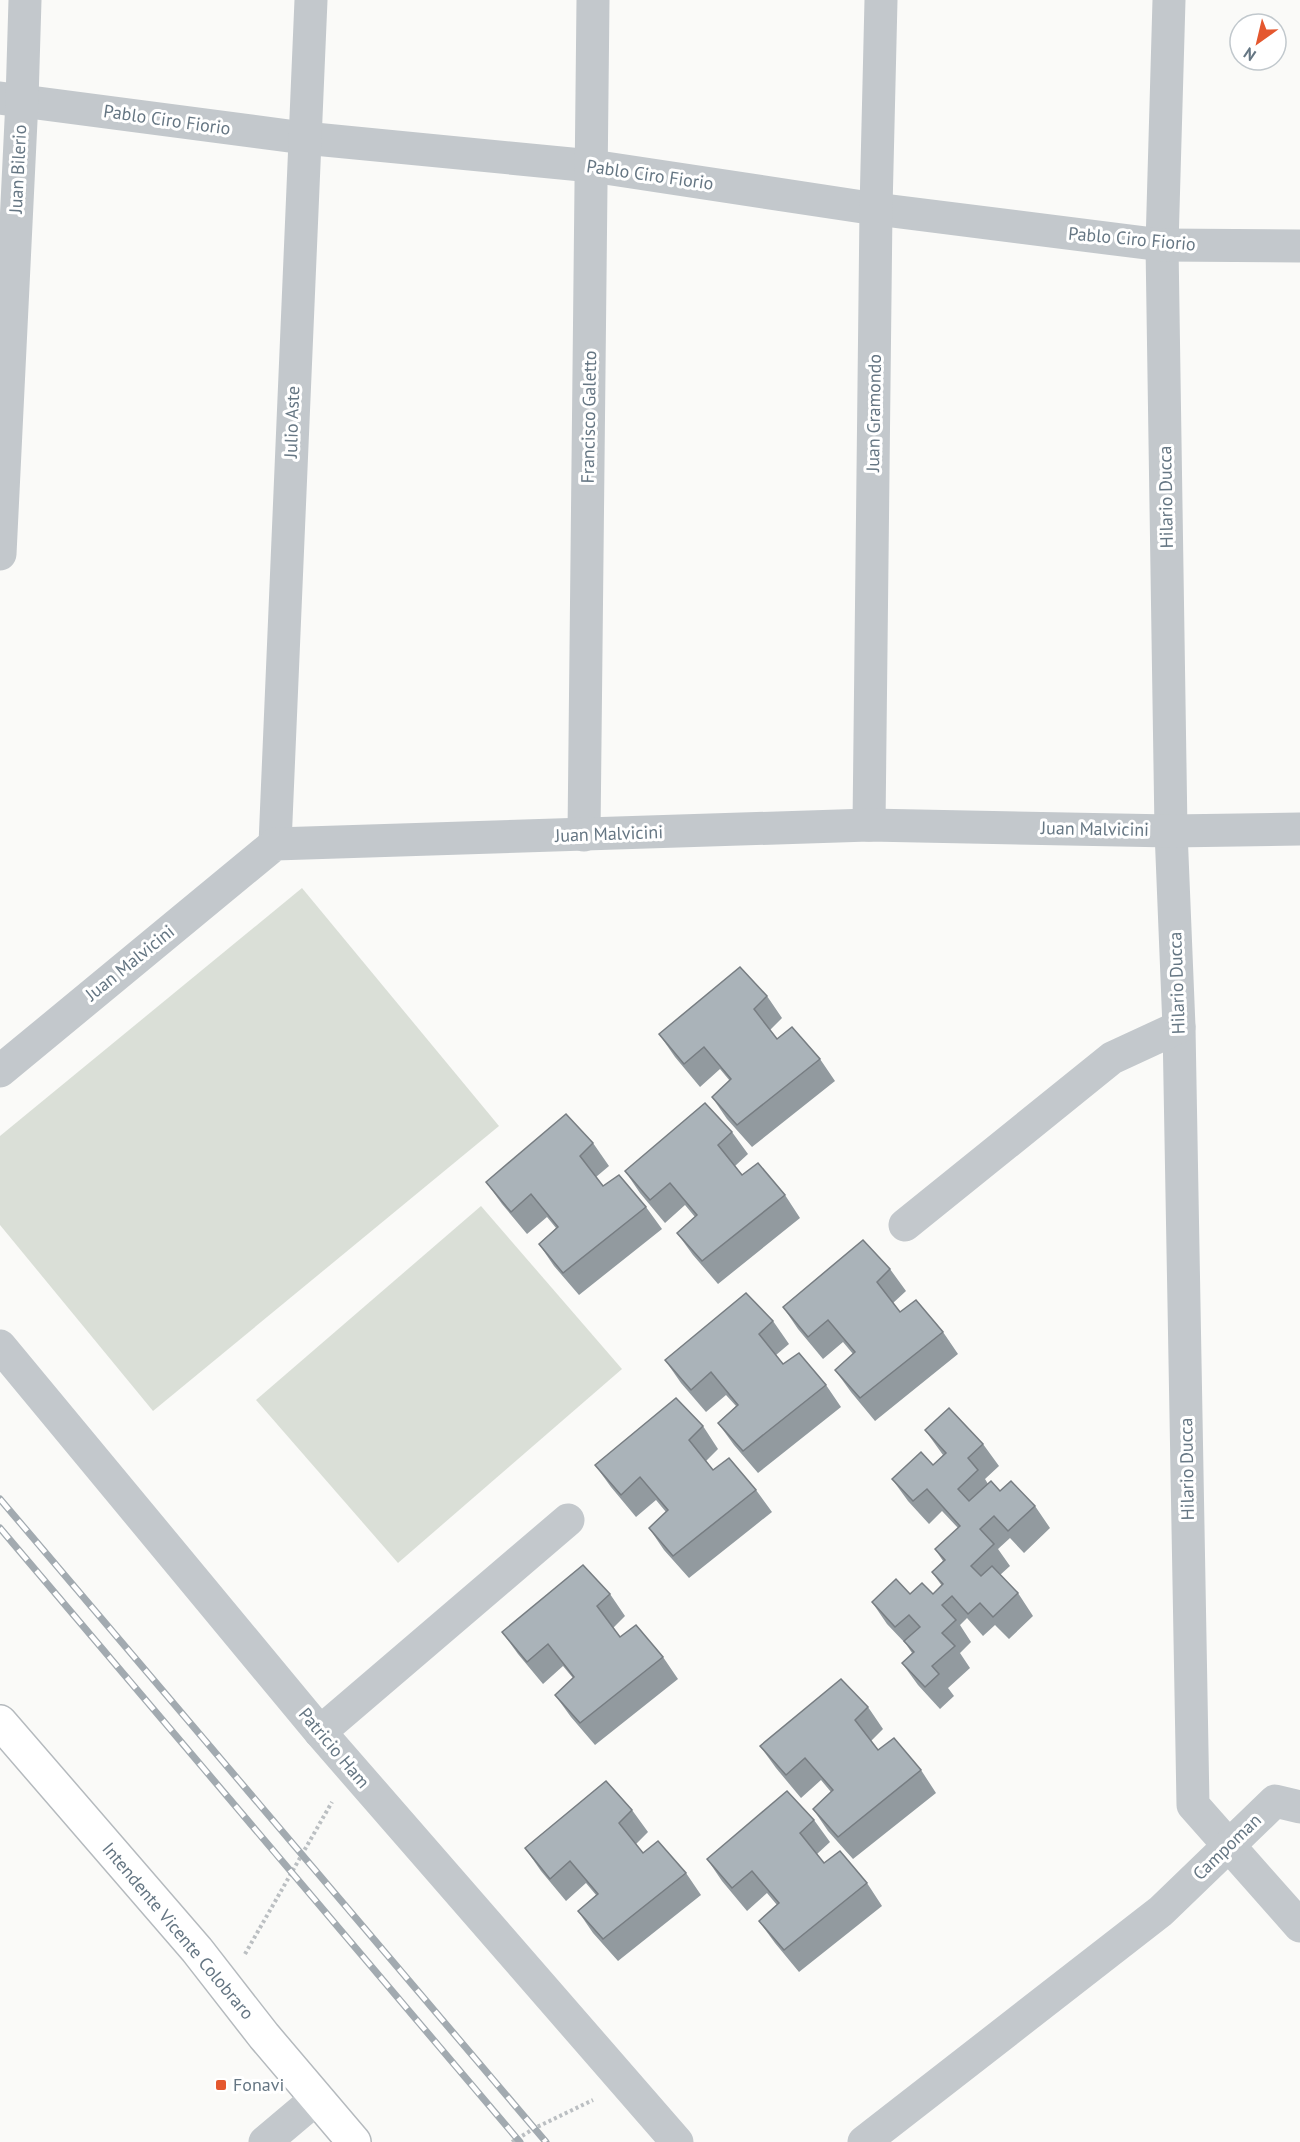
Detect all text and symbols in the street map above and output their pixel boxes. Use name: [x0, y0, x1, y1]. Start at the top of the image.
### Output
north arrow: [1228, 12, 1288, 72]
text: N: [1240, 43, 1260, 66]
street label: Pablo Ciro Fiorio: [102, 99, 232, 140]
street label: Juan Bilerio: [4, 124, 31, 215]
street label: Pablo Ciro Fiorio: [585, 154, 715, 195]
street label: Pablo Ciro Fiorio: [1067, 221, 1197, 256]
street label: Francisco Galetto: [576, 350, 601, 484]
street label: Juan Gramondo: [861, 354, 886, 473]
street label: Julio Aste: [279, 386, 304, 459]
street label: Hilario Ducca: [1153, 445, 1178, 549]
street label: Juan Malvicini: [1040, 816, 1149, 841]
street label: Juan Malvicini: [554, 820, 663, 847]
street label: Juan Malvicini: [80, 920, 179, 1006]
street label: Hilario Ducca: [1163, 931, 1190, 1035]
street label: Hilario Ducca: [1174, 1417, 1199, 1521]
street label: Patricio Ham: [294, 1703, 375, 1793]
street label: Campoman: [1188, 1808, 1266, 1885]
street label: Intendente Vicente Colobraro: [97, 1837, 259, 2024]
place label: Fonavi: [233, 2073, 284, 2096]
marker: Fonavi: [214, 2078, 228, 2092]

